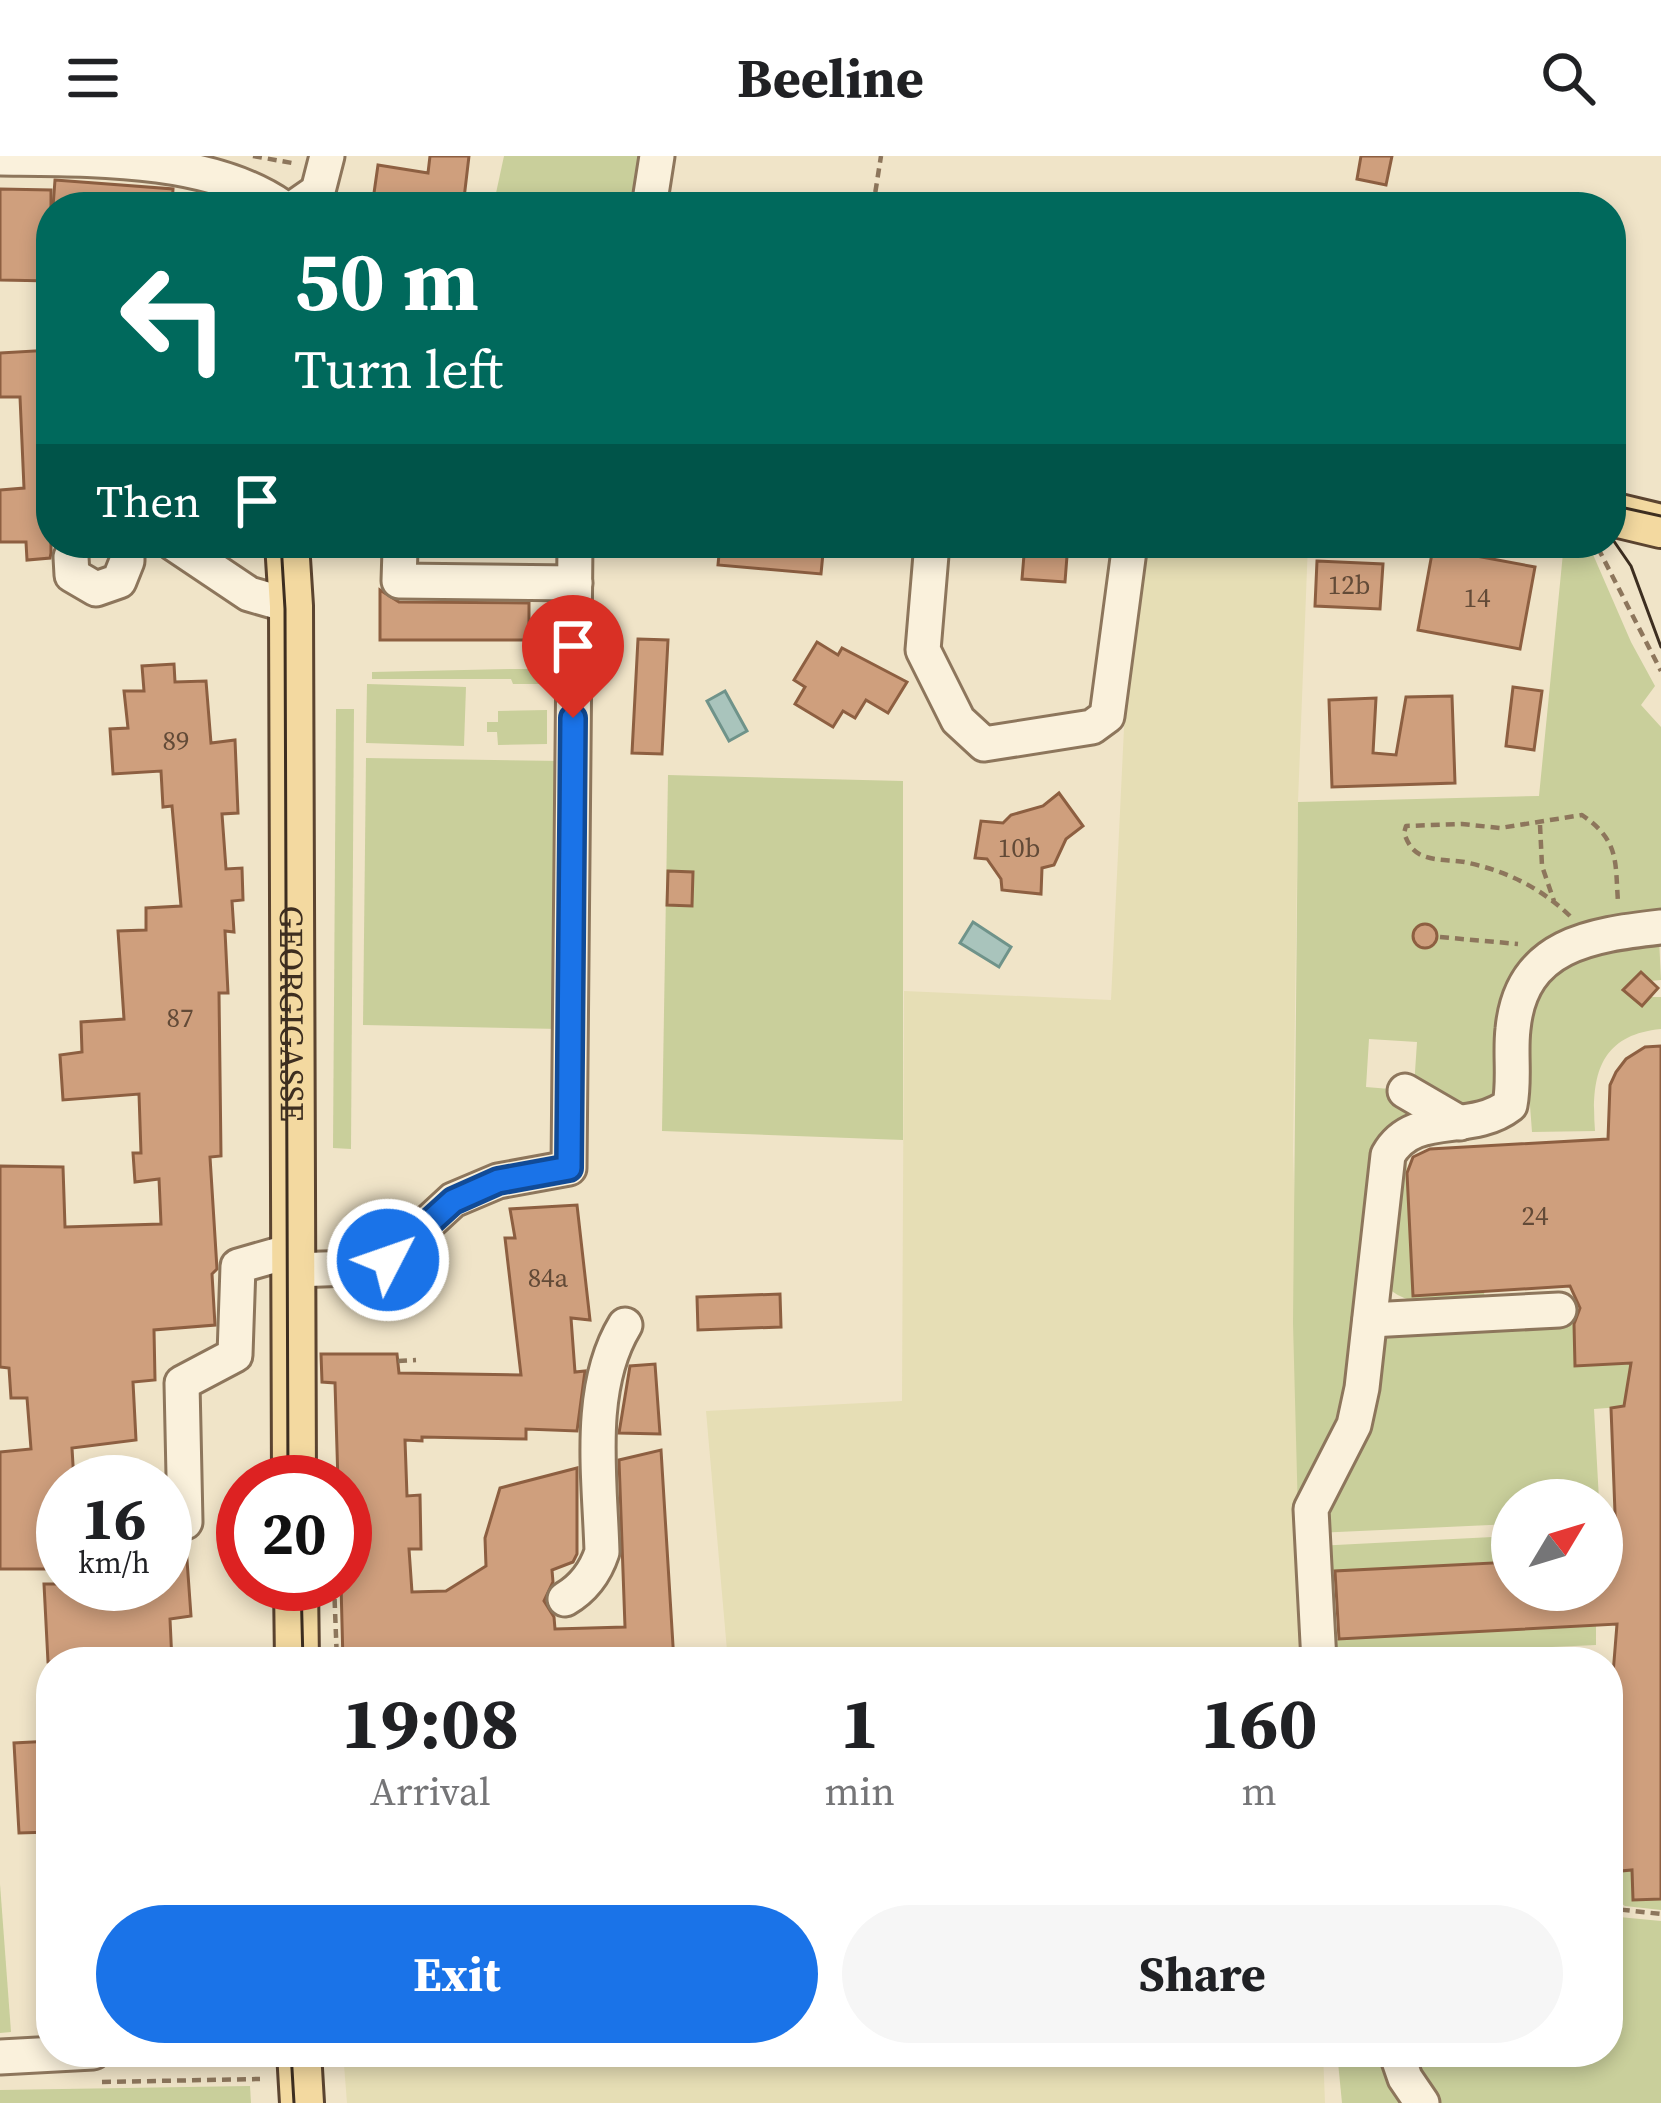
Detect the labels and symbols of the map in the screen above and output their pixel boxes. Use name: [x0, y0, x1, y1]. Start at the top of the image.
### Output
house number: 12b: [1328, 566, 1370, 603]
house number: 14: [1464, 579, 1491, 616]
pin: [522, 595, 624, 718]
house number: 89: [163, 722, 190, 759]
house number: 10b: [998, 829, 1040, 866]
street label: GEORGIGASSE: [269, 906, 315, 1122]
house number: 87: [167, 999, 194, 1036]
position arrow: [325, 1197, 451, 1323]
house number: 24: [1522, 1197, 1549, 1234]
house number: 84a: [528, 1259, 569, 1296]
speed limit sign: 20: [216, 1455, 372, 1611]
north arrow: [1491, 1479, 1623, 1611]

